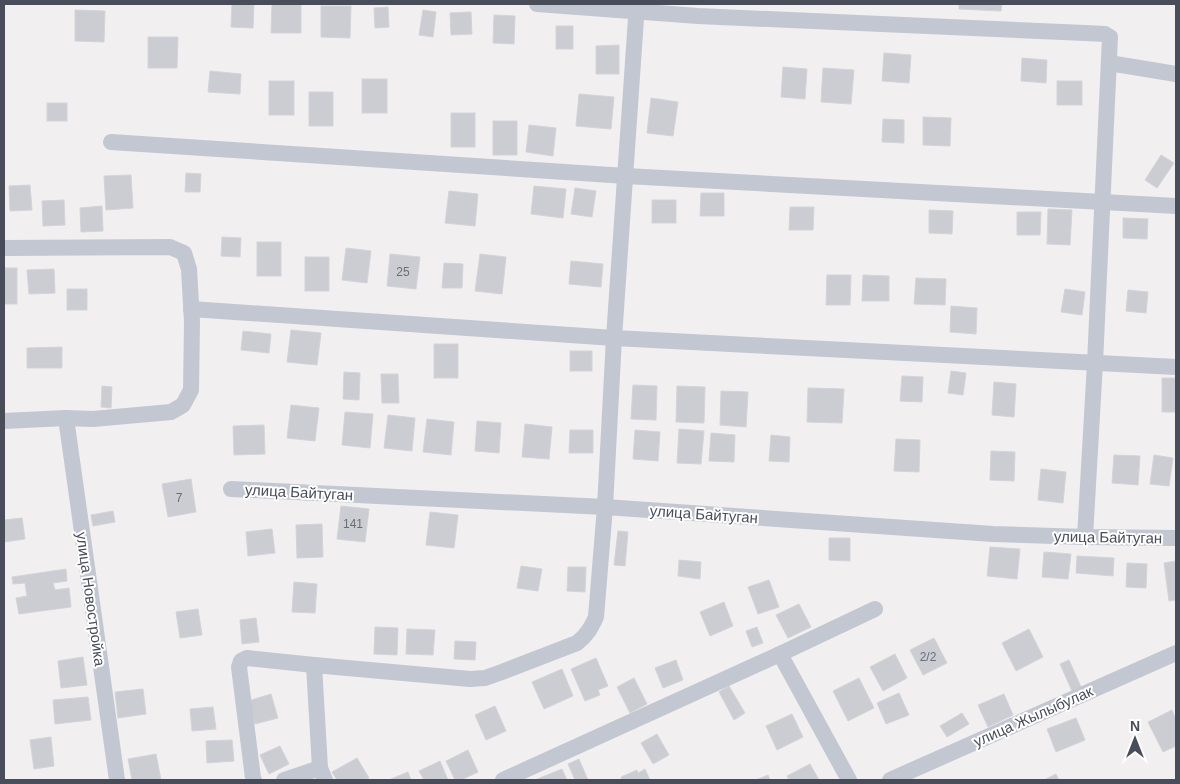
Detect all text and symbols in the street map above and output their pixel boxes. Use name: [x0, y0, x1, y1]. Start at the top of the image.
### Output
house number: 25: [396, 265, 410, 279]
street label: улица Байтуган: [244, 481, 354, 503]
house number: 7: [176, 491, 183, 505]
street label: улица Байтуган: [649, 502, 759, 526]
house number: 141: [343, 517, 363, 531]
street label: улица Байтуган: [1054, 528, 1162, 546]
street label: улица Новостройка: [73, 531, 109, 668]
house number: 2/2: [920, 650, 937, 664]
street label: улица Жылыбулак: [971, 682, 1096, 750]
north arrow: [1110, 714, 1160, 764]
text: N: [1130, 718, 1140, 734]

